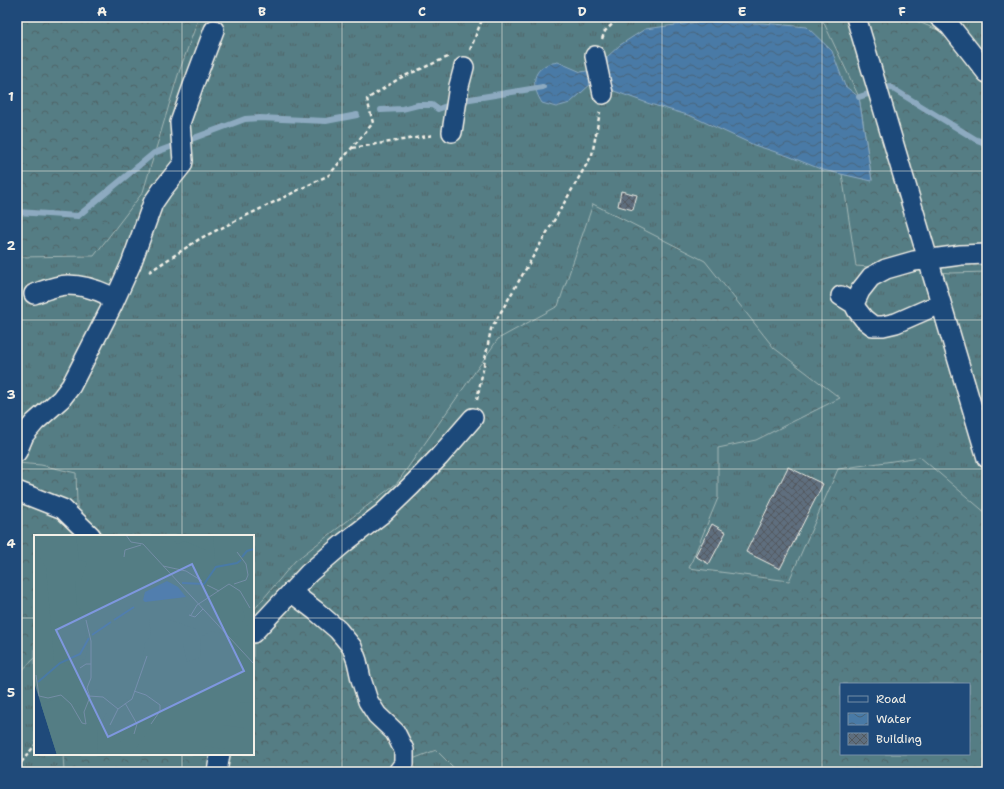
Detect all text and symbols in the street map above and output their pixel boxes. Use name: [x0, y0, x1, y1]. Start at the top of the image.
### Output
text: A: [97, 3, 107, 20]
text: B: [258, 3, 266, 20]
text: C: [418, 3, 426, 20]
text: D: [577, 3, 587, 20]
text: E: [738, 3, 747, 20]
text: F: [898, 3, 906, 20]
text: 1: [8, 88, 14, 105]
text: 2: [6, 237, 16, 254]
text: 3: [6, 386, 16, 403]
text: 4: [6, 535, 16, 552]
inset map: [34, 535, 254, 755]
legend: [840, 683, 970, 755]
text: 5: [7, 684, 15, 701]
text: Road: [876, 691, 907, 707]
text: Water: [876, 711, 912, 727]
text: Building: [876, 731, 922, 747]

